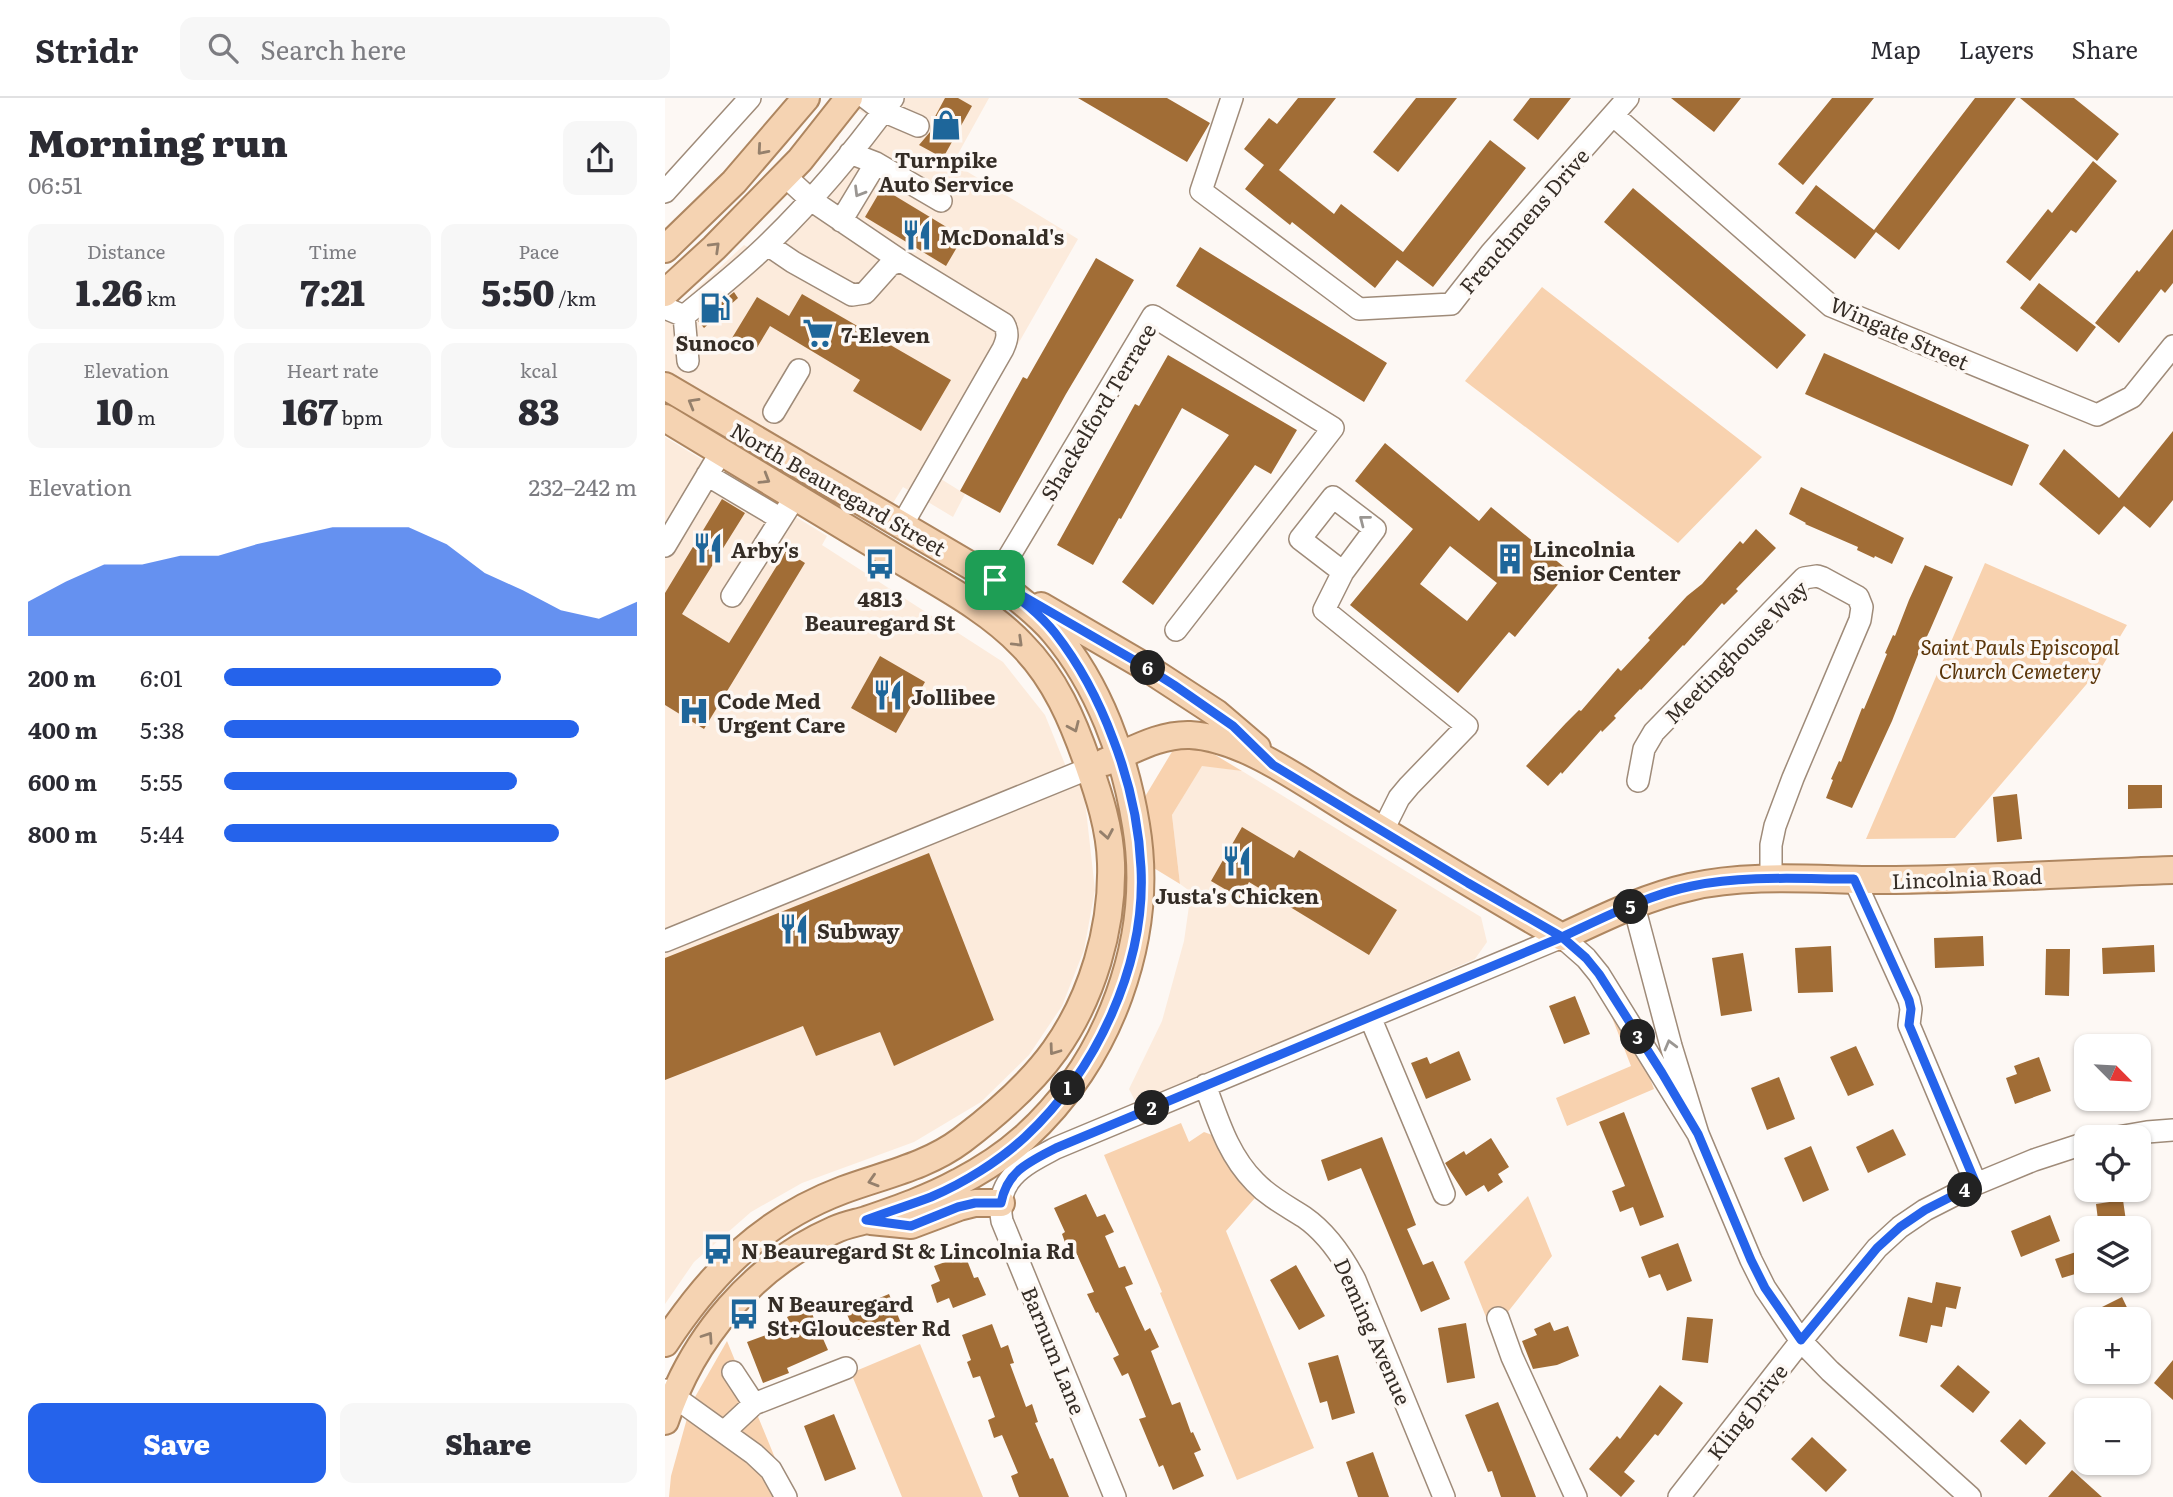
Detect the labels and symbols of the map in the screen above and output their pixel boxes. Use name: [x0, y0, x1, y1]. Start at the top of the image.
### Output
shop icon: Turnpike Auto Service: [929, 108, 963, 142]
street label: Frenchmens Drive: [1451, 140, 1595, 300]
one-way arrow: [758, 142, 770, 155]
place label: Turnpike Auto Service: [878, 143, 1014, 198]
one-way arrow: [854, 185, 867, 198]
restaurant icon: McDonald's: [900, 218, 934, 252]
place label: McDonald's: [940, 220, 1064, 251]
one-way arrow: [707, 243, 719, 255]
street label: Wingate Street: [1826, 288, 1975, 377]
fuel station icon: Sunoco: [698, 291, 732, 325]
supermarket icon: 7-Eleven: [801, 316, 835, 350]
street label: Shackelford Terrace: [1032, 316, 1162, 506]
place label: 7-Eleven: [841, 318, 930, 349]
place label: Sunoco: [675, 326, 755, 357]
one-way arrow: [688, 398, 701, 411]
street label: North Beauregard Street: [726, 414, 953, 563]
one-way arrow: [758, 471, 771, 484]
one-way arrow: [1359, 516, 1372, 528]
restaurant icon: Arby's: [691, 531, 725, 565]
place label: Lincolnia Senior Center: [1533, 532, 1681, 587]
place label: Arby's: [731, 533, 799, 564]
building icon: Lincolnia Senior Center: [1493, 542, 1527, 576]
bus stop icon: 4813 Beauregard St: [863, 547, 897, 581]
pin: [965, 550, 1025, 610]
street label: Meetinghouse Way: [1656, 572, 1814, 730]
place label: 4813 Beauregard St: [805, 582, 956, 637]
park label: Saint Pauls Episcopal Church Cemetery: [1921, 630, 2120, 685]
one-way arrow: [1010, 633, 1023, 646]
pin: 6: [1131, 650, 1165, 686]
restaurant icon: Jollibee: [871, 678, 905, 712]
place label: Jollibee: [911, 680, 995, 711]
place label: Code Med Urgent Care: [717, 684, 845, 739]
hospital icon: Code Med Urgent Care: [677, 694, 711, 728]
one-way arrow: [1066, 720, 1080, 732]
one-way arrow: [1099, 828, 1114, 840]
restaurant icon: Justa's Chicken: [1220, 844, 1254, 878]
street label: Lincolnia Road: [1891, 859, 2043, 895]
place label: Justa's Chicken: [1155, 879, 1320, 910]
pin: 5: [1613, 890, 1649, 924]
restaurant icon: Subway: [777, 912, 811, 946]
place label: Subway: [817, 914, 900, 945]
pin: 3: [1621, 1020, 1655, 1054]
north arrow: [2074, 1034, 2151, 1111]
one-way arrow: [1664, 1039, 1679, 1051]
one-way arrow: [1050, 1042, 1062, 1055]
pin: 1: [1051, 1070, 1085, 1105]
pin: 2: [1135, 1090, 1169, 1126]
one-way arrow: [868, 1172, 880, 1187]
pin: 4: [1947, 1172, 1983, 1208]
bus stop icon: N Beauregard St & Lincolnia Rd: [701, 1232, 735, 1266]
place label: N Beauregard St & Lincolnia Rd: [741, 1234, 1075, 1265]
street label: Deming Avenue: [1328, 1253, 1420, 1409]
street label: Barnum Lane: [1015, 1281, 1095, 1419]
place label: N Beauregard St+Gloucester Rd: [767, 1287, 951, 1342]
bus stop icon: N Beauregard St+Gloucester Rd: [727, 1297, 761, 1331]
one-way arrow: [699, 1332, 712, 1345]
street label: Kling Drive: [1698, 1356, 1794, 1466]

